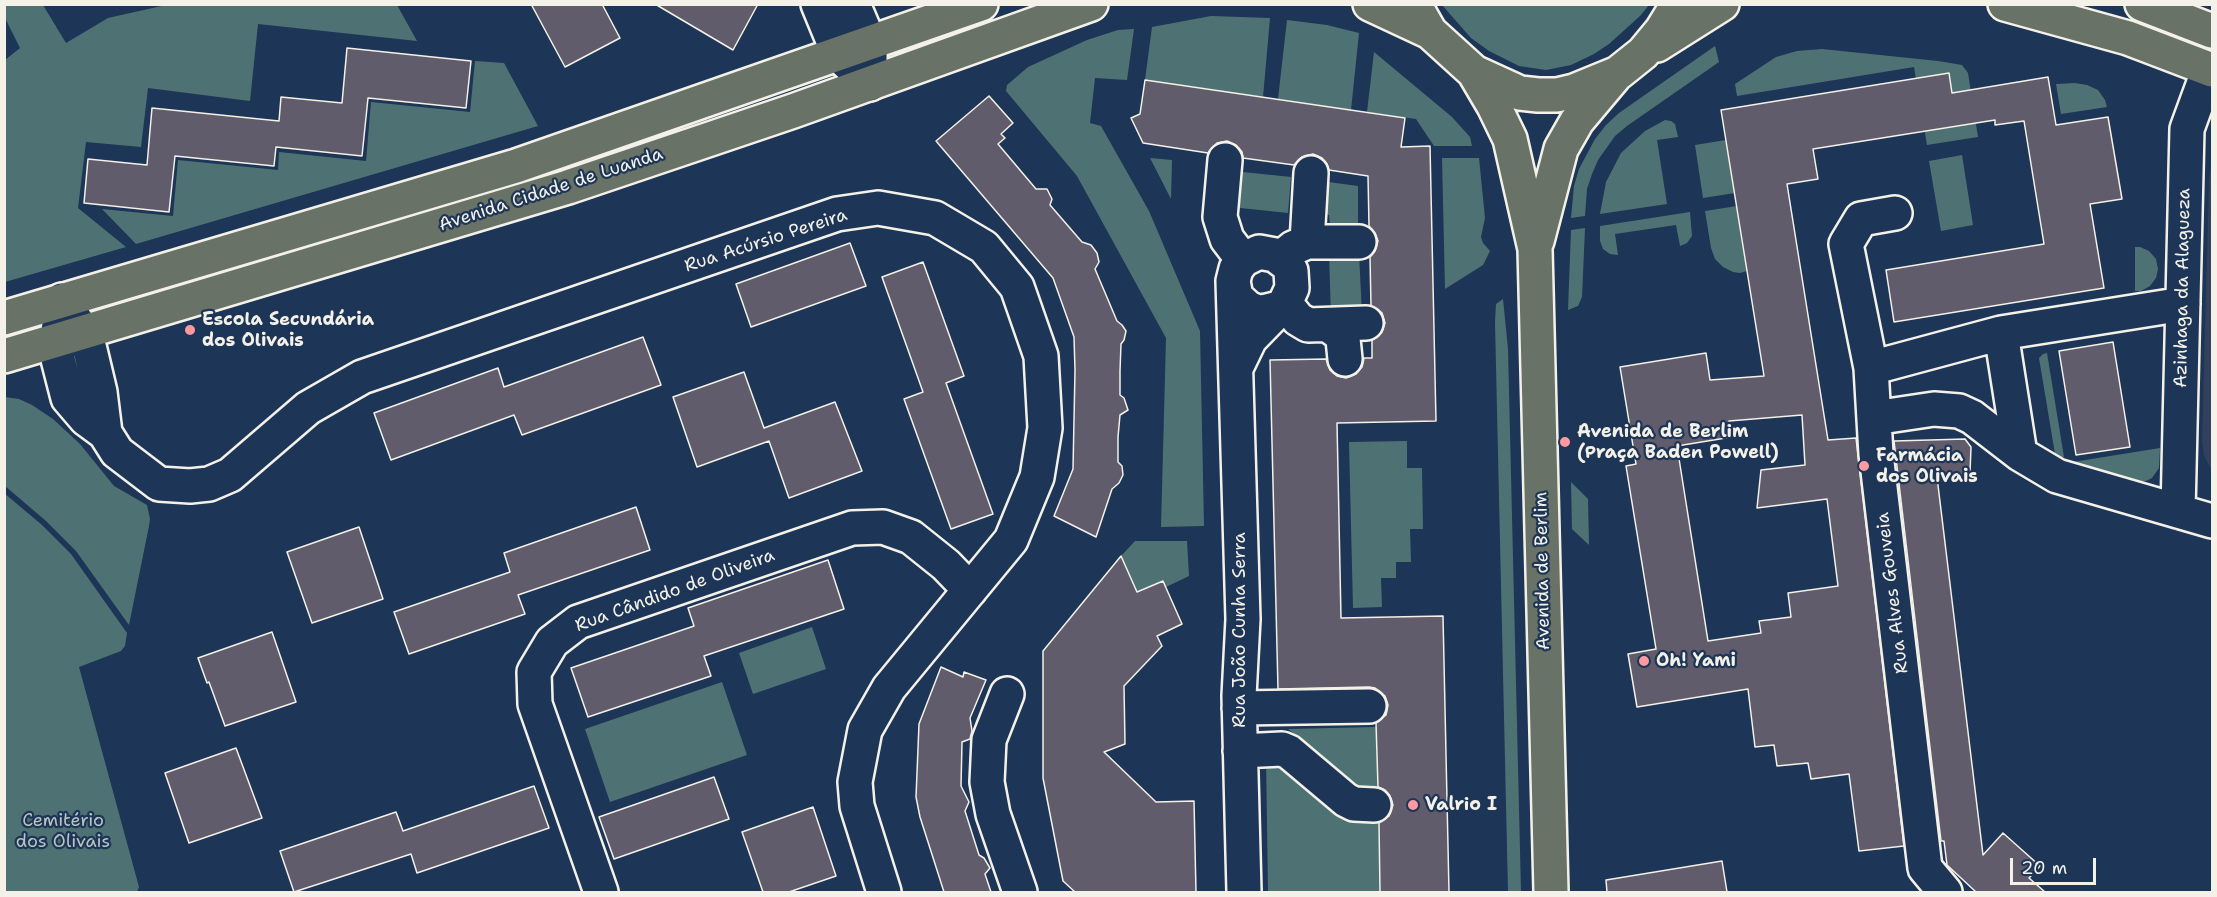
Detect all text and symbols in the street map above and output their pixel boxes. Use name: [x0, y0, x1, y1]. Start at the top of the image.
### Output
street label: Avenida Cidade de Luanda: [436, 144, 666, 236]
street label: Azinhaga da Alagueza: [2170, 188, 2196, 388]
street label: Rua Acúrsio Pereira: [682, 204, 850, 278]
place label: Escola Secundária dos Olivais: [202, 309, 374, 352]
marker: Escola Secundária dos Olivais: [183, 323, 197, 337]
place label: Avenida de Berlim (Praça Baden Powell): [1577, 421, 1779, 464]
marker: Avenida de Berlim (Praça Baden Powell): [1558, 435, 1572, 449]
place label: Farmácia dos Olivais: [1876, 445, 1978, 488]
marker: Farmácia dos Olivais: [1857, 459, 1871, 473]
street label: Avenida de Berlim: [1531, 492, 1555, 650]
street label: Rua Alves Gouveia: [1872, 511, 1914, 675]
street label: Rua João Cunha Serra: [1229, 532, 1251, 728]
street label: Rua Cândido de Oliveira: [572, 545, 778, 637]
place label: Oh! Yami: [1656, 650, 1736, 672]
marker: Oh! Yami: [1637, 654, 1651, 668]
place label: Valrio I: [1425, 794, 1497, 816]
marker: Valrio I: [1406, 798, 1420, 812]
park label: Cemitério dos Olivais: [16, 810, 110, 852]
scale bar: [2013, 846, 2098, 884]
text: 20 m: [2021, 856, 2067, 880]

